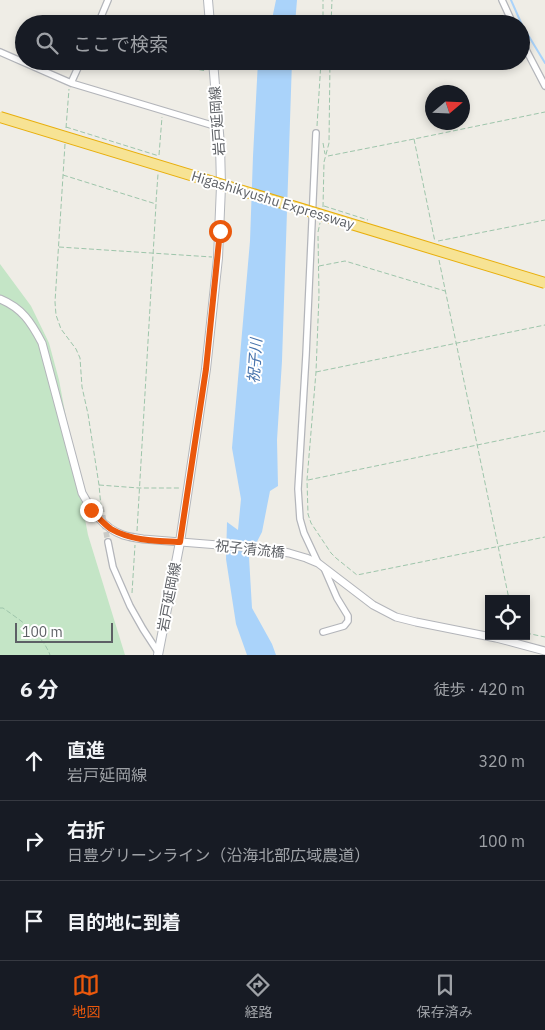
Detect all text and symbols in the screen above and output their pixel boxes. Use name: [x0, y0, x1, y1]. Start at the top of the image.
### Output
search box: [15, 15, 530, 70]
icon: search: [33, 29, 61, 57]
text: ここで検索: [73, 32, 168, 56]
street label: 岩戸延岡線: [206, 85, 228, 157]
north arrow: [425, 85, 470, 130]
street label: Higashikyushu Expressway: [189, 167, 357, 233]
route start: [209, 220, 232, 243]
water label: 祝子川: [243, 336, 266, 384]
route end: [80, 499, 103, 522]
street label: 祝子清流橋: [214, 536, 286, 562]
street label: 岩戸延岡線: [153, 561, 185, 633]
map controls: [485, 595, 530, 640]
button: locate: [485, 595, 530, 640]
scale bar: [15, 620, 112, 643]
text: 100 m: [22, 623, 63, 641]
text: 6 分: [20, 675, 59, 703]
text: 徒歩 · 420 m: [434, 679, 525, 699]
text: 直進: [67, 738, 105, 762]
icon: ahead: [20, 747, 48, 775]
text: 320 m: [478, 751, 525, 771]
text: 岩戸延岡線: [67, 765, 147, 785]
text: 右折: [67, 818, 105, 842]
icon: right: [20, 827, 48, 855]
text: 100 m: [478, 831, 525, 851]
text: 日豊グリーンライン（沿海北部広域農道）: [67, 845, 370, 865]
icon: arrive: [20, 907, 48, 935]
text: 目的地に到着: [67, 910, 181, 934]
tab: 地図: [72, 971, 100, 1021]
tab: 経路: [244, 971, 272, 1021]
tab: 保存済み: [417, 971, 473, 1021]

